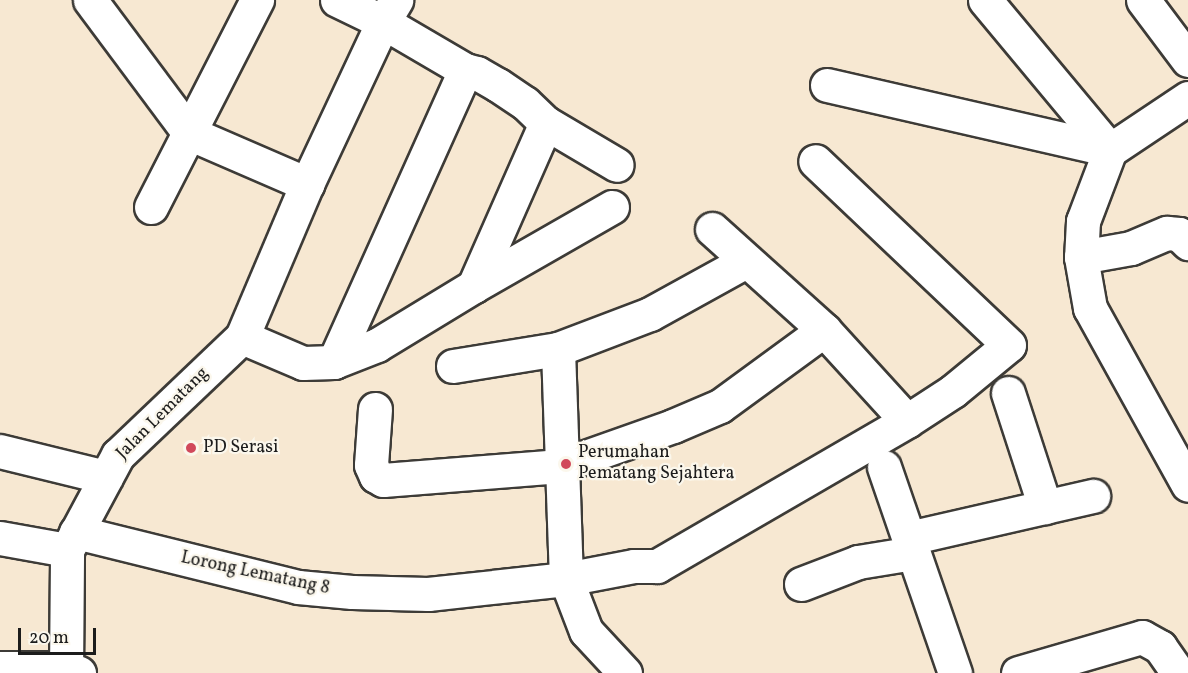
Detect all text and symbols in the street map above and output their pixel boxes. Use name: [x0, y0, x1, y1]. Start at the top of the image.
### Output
street label: Jalan Lematang: [112, 363, 214, 465]
place label: PD Serasi: [203, 437, 278, 459]
marker: PD Serasi: [184, 441, 198, 455]
place label: Perumahan Pematang Sejahtera: [578, 443, 735, 486]
marker: Perumahan Pematang Sejahtera: [559, 457, 573, 471]
street label: Lorong Lematang 8: [179, 548, 331, 600]
scale bar: [21, 616, 99, 654]
text: 20 m: [29, 626, 69, 651]

